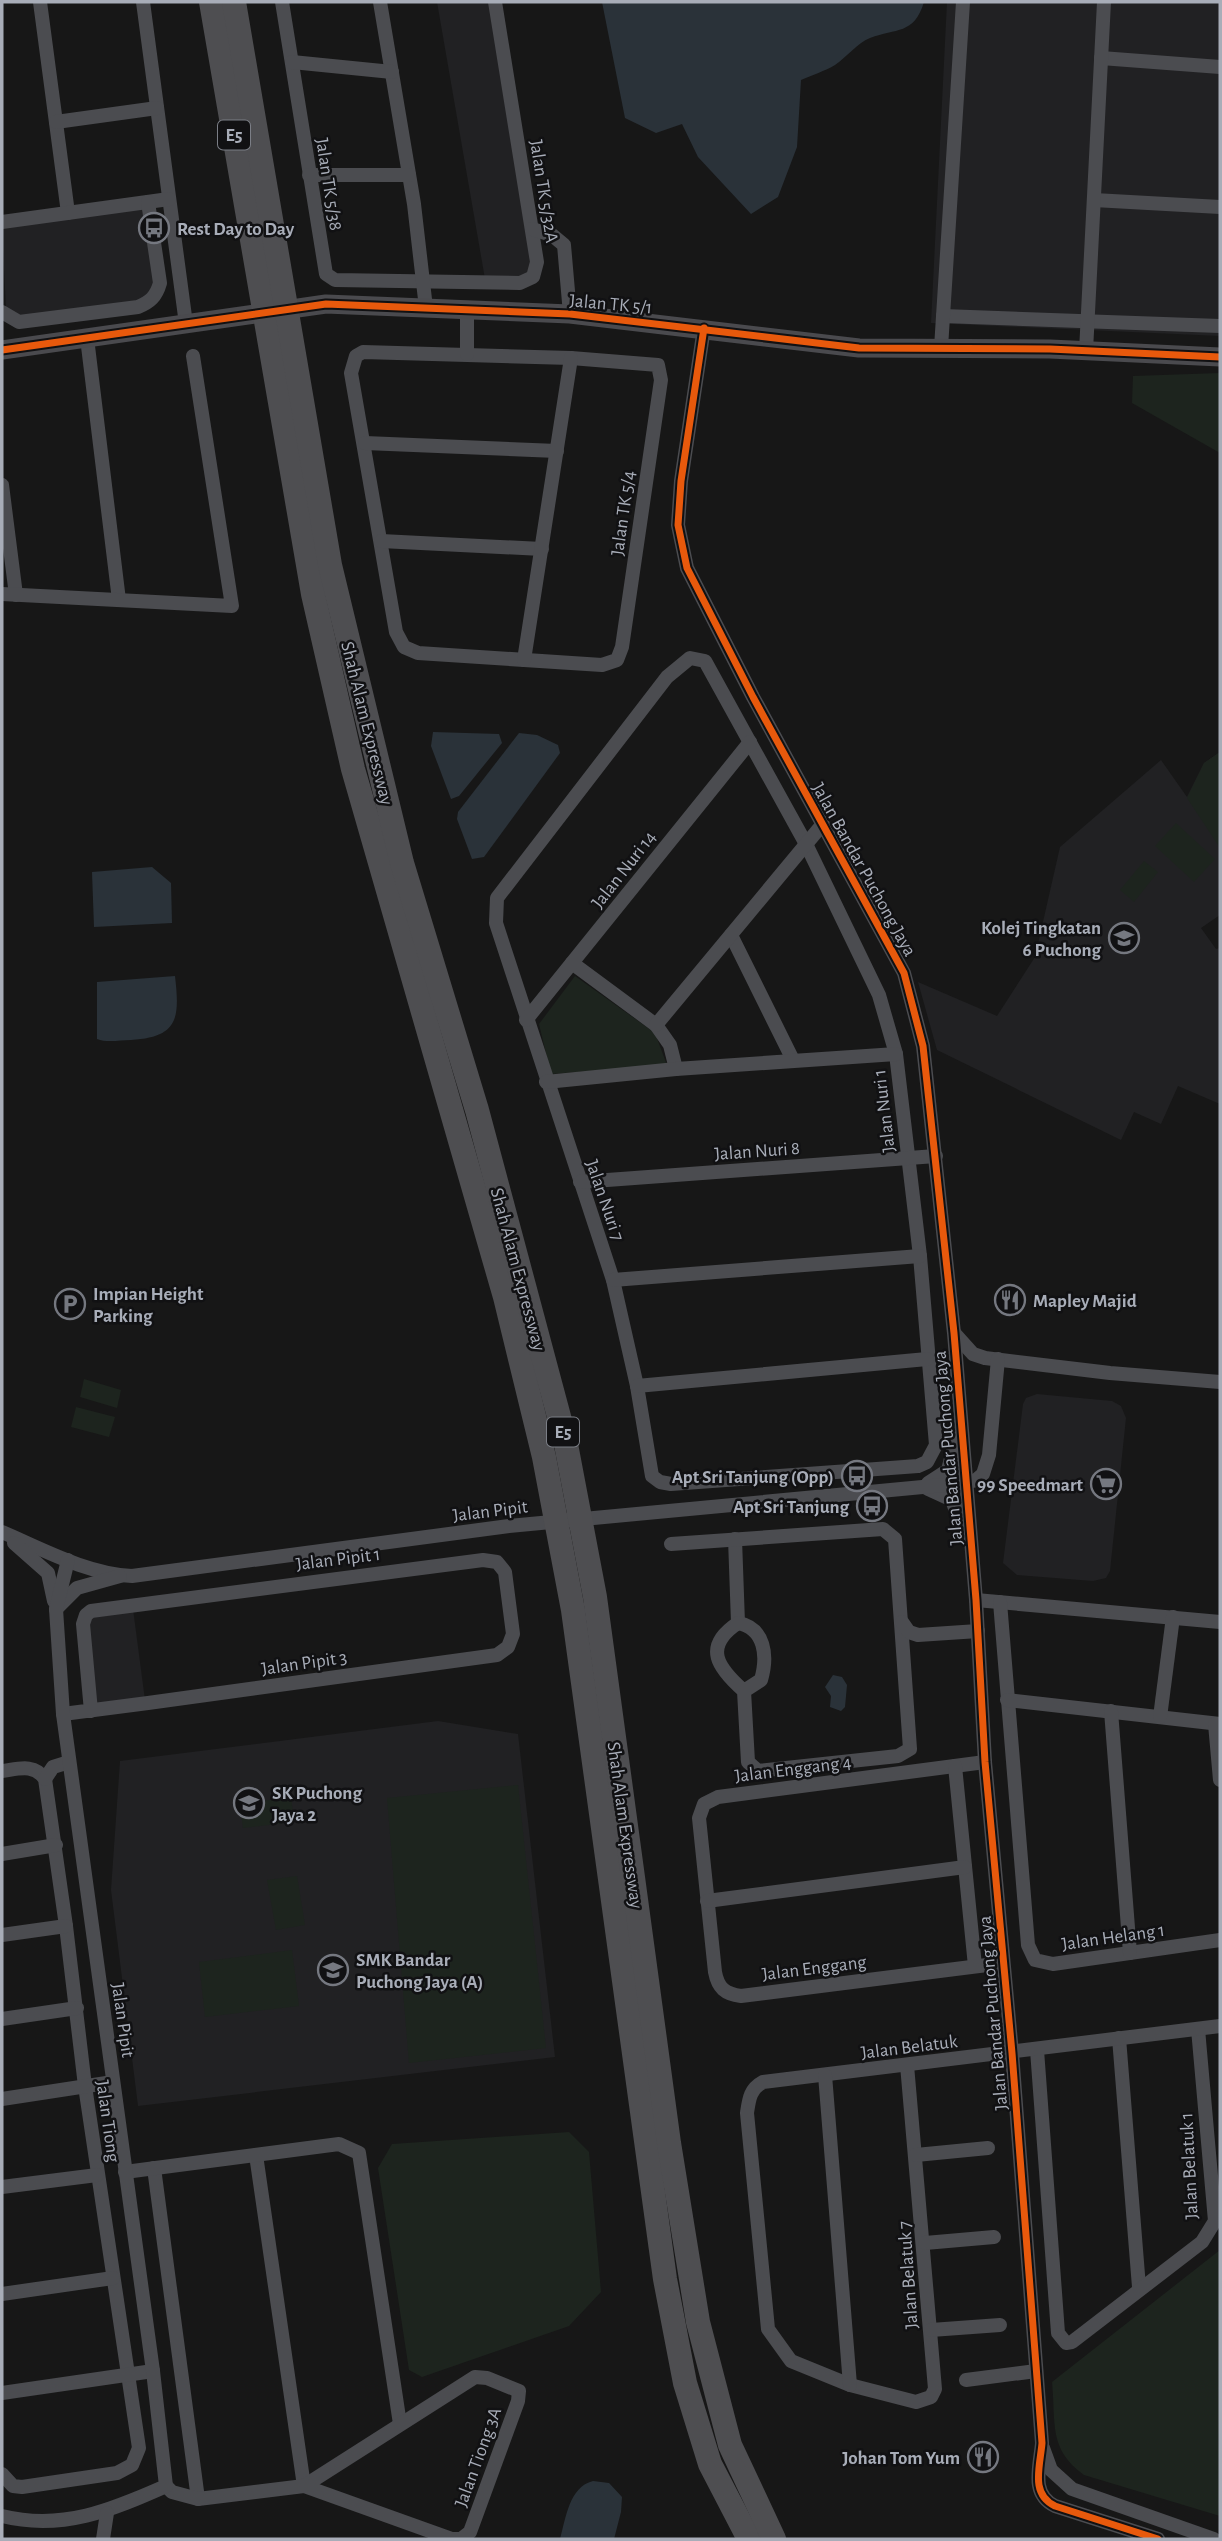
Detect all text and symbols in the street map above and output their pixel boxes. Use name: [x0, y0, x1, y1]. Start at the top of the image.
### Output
road number: E5: [218, 120, 250, 150]
street label: Jalan TK 5/38: [312, 137, 345, 232]
street label: Jalan TK 5/32A: [526, 138, 561, 244]
bus stop icon: Rest Day to Day: [137, 211, 171, 245]
place label: Rest Day to Day: [177, 220, 295, 239]
street label: Jalan TK 5/1: [569, 291, 653, 318]
street label: Jalan TK 5/4: [608, 469, 639, 557]
street label: Shah Alam Expressway: [337, 640, 396, 807]
street label: Jalan Bandar Puchong Jaya: [808, 780, 919, 960]
street label: Jalan Nuri 14: [588, 828, 660, 912]
place label: Kolej Tingkatan 6 Puchong: [981, 919, 1101, 960]
school or university icon: Kolej Tingkatan 6 Puchong: [1107, 921, 1141, 955]
street label: Jalan Nuri 1: [870, 1068, 899, 1153]
street label: Jalan Nuri 8: [714, 1139, 800, 1164]
street label: Jalan Nuri 7: [582, 1157, 627, 1244]
street label: Shah Alam Expressway: [487, 1186, 548, 1353]
restaurant icon: Mapley Majid: [993, 1283, 1027, 1317]
place label: Impian Height Parking: [93, 1285, 204, 1326]
parking icon: Impian Height Parking: [53, 1287, 87, 1321]
place label: Mapley Majid: [1033, 1292, 1137, 1311]
street label: Jalan Bandar Puchong Jaya: [931, 1350, 966, 1546]
road number: E5: [547, 1418, 579, 1447]
bus stop icon: Apt Sri Tanjung (Opp): [840, 1459, 874, 1493]
supermarket icon: 99 Speedmart: [1089, 1467, 1123, 1501]
place label: Apt Sri Tanjung (Opp): [672, 1468, 834, 1487]
place label: 99 Speedmart: [977, 1476, 1084, 1495]
bus stop icon: Apt Sri Tanjung: [855, 1489, 889, 1523]
street label: Jalan Pipit: [452, 1497, 529, 1526]
place label: Apt Sri Tanjung: [733, 1498, 849, 1517]
street label: Jalan Pipit 1: [295, 1545, 382, 1574]
street label: Jalan Pipit 3: [260, 1648, 348, 1679]
street label: Shah Alam Expressway: [603, 1741, 646, 1910]
street label: Jalan Enggang 4: [734, 1753, 853, 1786]
place label: SK Puchong Jaya 2: [272, 1784, 362, 1825]
school or university icon: SK Puchong Jaya 2: [232, 1786, 266, 1820]
street label: Jalan Bandar Puchong Jaya: [976, 1915, 1011, 2111]
street label: Jalan Helang 1: [1060, 1921, 1166, 1954]
place label: SMK Bandar Puchong Jaya (A): [356, 1951, 483, 1992]
school or university icon: SMK Bandar Puchong Jaya (A): [316, 1953, 350, 1987]
street label: Jalan Enggang: [761, 1953, 868, 1984]
street label: Jalan Pipit: [108, 1982, 137, 2059]
street label: Jalan Belatuk: [860, 2032, 959, 2063]
street label: Jalan Tiong: [92, 2079, 123, 2164]
street label: Jalan Belatuk 1: [1177, 2112, 1202, 2220]
street label: Jalan Belatuk 7: [895, 2220, 922, 2330]
street label: Jalan Tiong 3A: [452, 2405, 505, 2510]
restaurant icon: Johan Tom Yum: [966, 2440, 1000, 2474]
place label: Johan Tom Yum: [842, 2449, 960, 2468]

